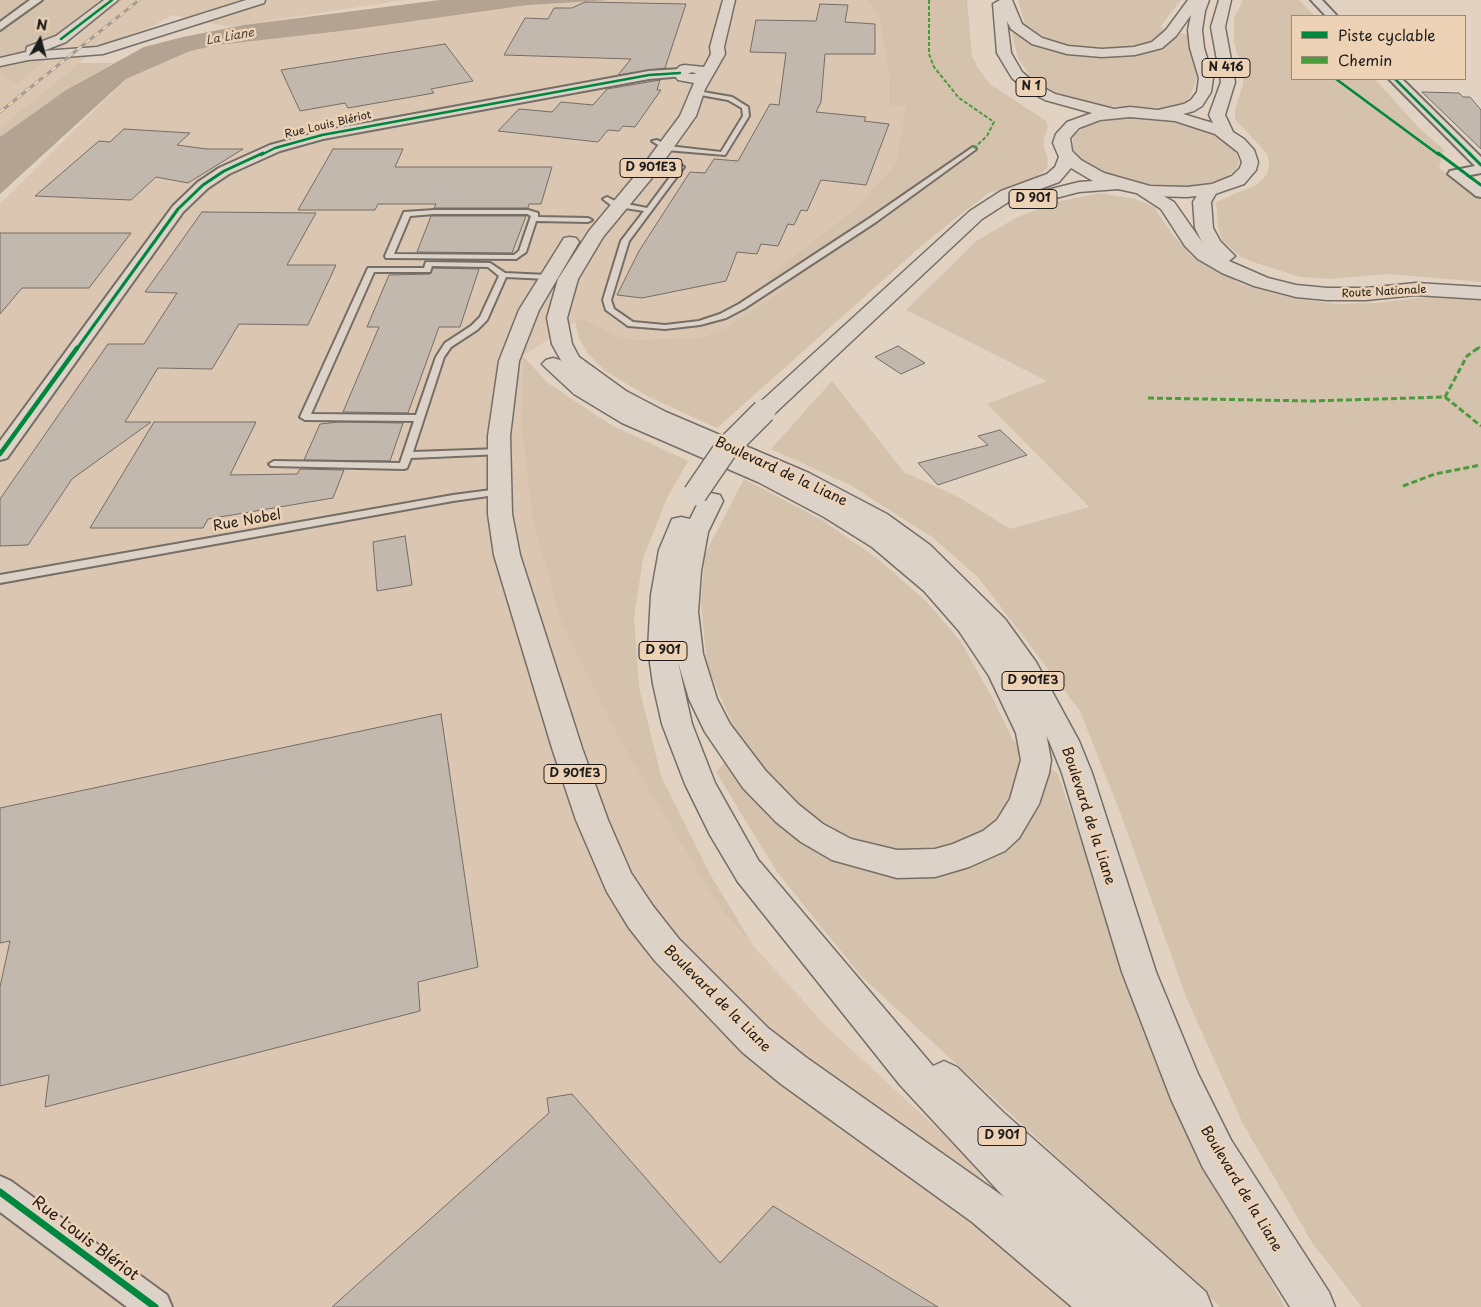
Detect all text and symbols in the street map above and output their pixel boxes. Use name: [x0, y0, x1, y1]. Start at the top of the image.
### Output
text: N: [35, 14, 49, 36]
north arrow: [15, 15, 65, 65]
legend: [1291, 15, 1466, 80]
text: Piste cyclable: [1338, 23, 1435, 46]
water label: La Liane: [205, 26, 255, 48]
text: Chemin: [1338, 48, 1392, 71]
road number: N 416: [1202, 58, 1250, 78]
road number: N 1: [1016, 77, 1046, 96]
street label: Rue Louis Blériot: [283, 109, 373, 141]
road number: D 901E3: [620, 158, 682, 178]
road number: D 901: [1009, 190, 1057, 208]
street label: Route Nationale: [1341, 283, 1427, 301]
street label: Boulevard de la Liane: [712, 434, 850, 510]
street label: Rue Nobel: [212, 507, 282, 535]
road number: D 901: [639, 641, 687, 660]
road number: D 901E3: [1002, 671, 1064, 690]
street label: Boulevard de la Liane: [1058, 745, 1118, 887]
road number: D 901E3: [544, 764, 606, 784]
street label: Boulevard de la Liane: [660, 942, 774, 1056]
street label: Boulevard de la Liane: [1197, 1123, 1285, 1255]
road number: D 901: [978, 1126, 1026, 1146]
street label: Rue Louis Blériot: [28, 1193, 142, 1285]

